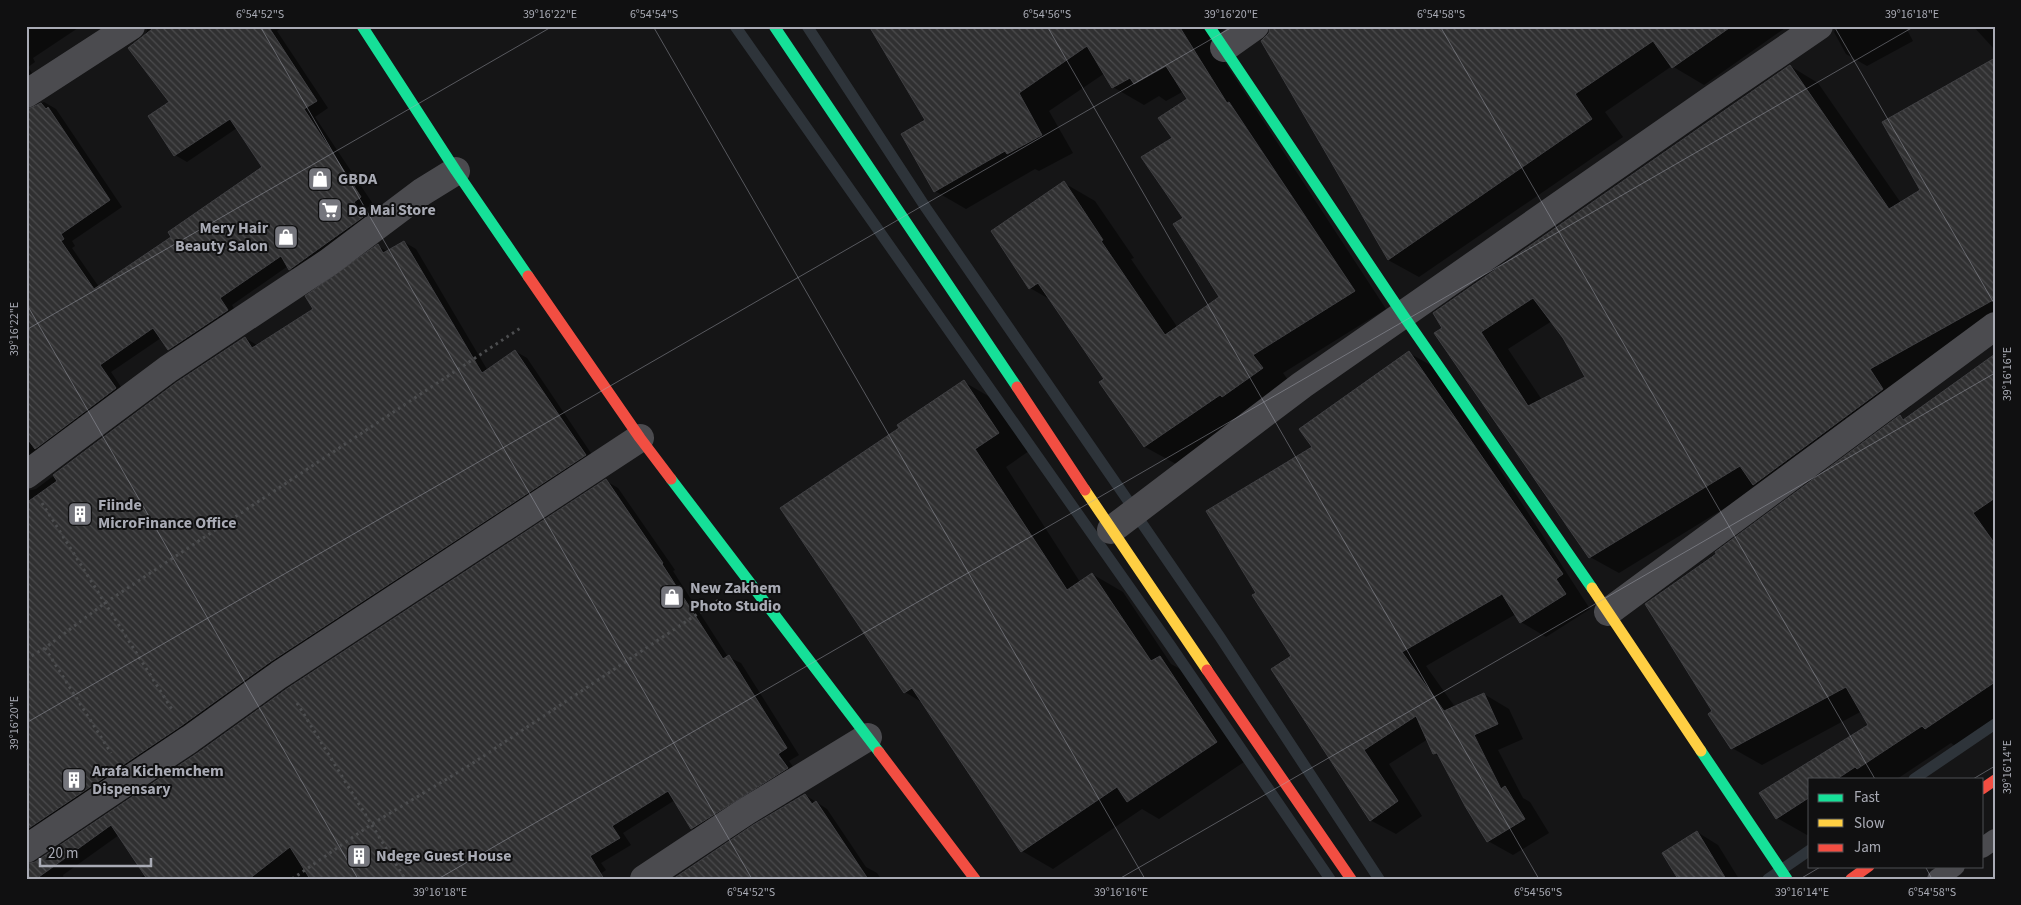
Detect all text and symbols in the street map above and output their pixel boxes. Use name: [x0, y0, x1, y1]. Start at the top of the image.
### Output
text: 6°54'52"S: [236, 6, 284, 23]
text: 39°16'22"E: [523, 6, 577, 23]
text: 6°54'54"S: [630, 6, 678, 23]
text: 6°54'56"S: [1023, 6, 1071, 23]
text: 39°16'20"E: [1204, 6, 1258, 23]
text: 6°54'58"S: [1417, 6, 1465, 23]
text: 39°16'18"E: [1885, 6, 1939, 23]
shop icon: GBDA: [307, 166, 333, 192]
place label: GBDA: [338, 168, 378, 190]
supermarket icon: Da Mai Store: [317, 197, 343, 223]
place label: Da Mai Store: [348, 199, 436, 221]
place label: Mery Hair Beauty Salon: [175, 217, 269, 257]
shop icon: Mery Hair Beauty Salon: [273, 224, 299, 250]
text: 39°16'22"E: [6, 302, 23, 356]
text: 39°16'16"E: [1999, 347, 2016, 401]
place label: Fiinde MicroFinance Office: [98, 494, 236, 534]
building icon: Fiinde MicroFinance Office: [67, 501, 93, 527]
place label: New Zakhem Photo Studio: [690, 577, 781, 617]
shop icon: New Zakhem Photo Studio: [659, 584, 685, 610]
text: 39°16'20"E: [6, 696, 23, 750]
text: 39°16'14"E: [1999, 740, 2016, 794]
place label: Arafa Kichemchem Dispensary: [91, 760, 224, 800]
building icon: Arafa Kichemchem Dispensary: [61, 767, 87, 793]
legend: [1808, 778, 1984, 868]
text: Fast: [1854, 787, 1880, 808]
text: Slow: [1854, 813, 1885, 834]
scale bar: [40, 835, 151, 867]
text: Jam: [1854, 837, 1881, 858]
text: 20 m: [48, 843, 78, 864]
building icon: Ndege Guest House: [346, 843, 372, 869]
place label: Ndege Guest House: [376, 845, 512, 867]
text: 39°16'18"E: [413, 884, 467, 901]
text: 6°54'52"S: [727, 884, 775, 901]
text: 39°16'16"E: [1094, 884, 1148, 901]
text: 6°54'56"S: [1514, 884, 1562, 901]
text: 39°16'14"E: [1775, 884, 1829, 901]
text: 6°54'58"S: [1908, 884, 1956, 901]

